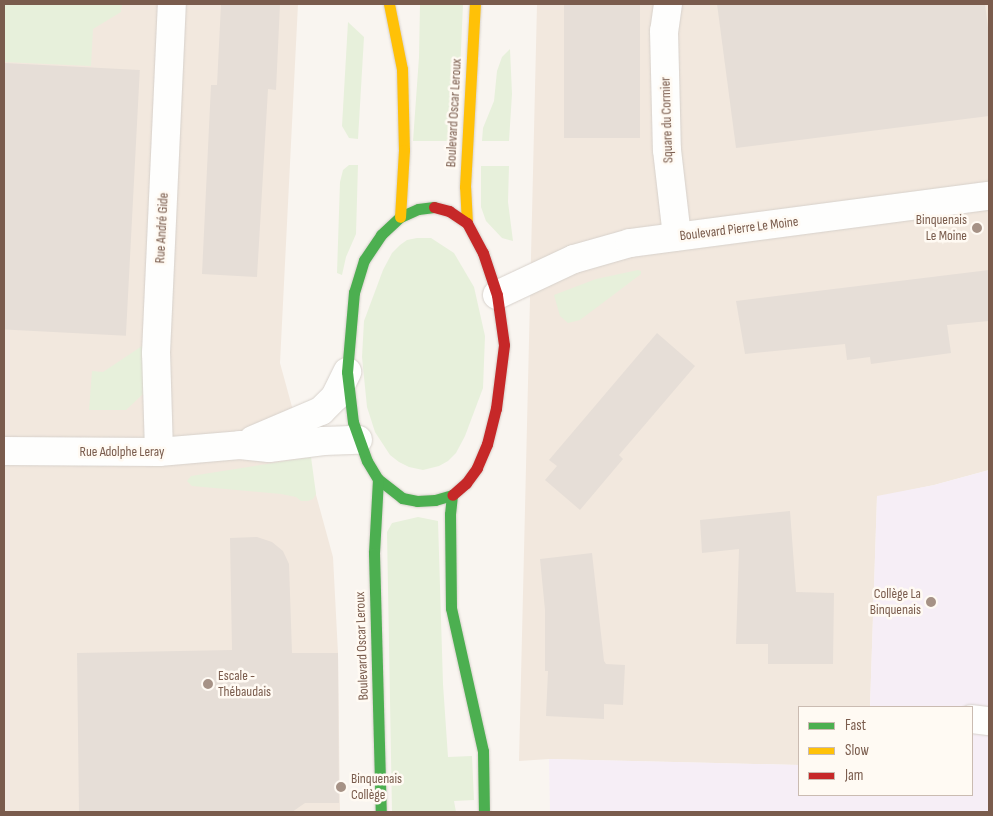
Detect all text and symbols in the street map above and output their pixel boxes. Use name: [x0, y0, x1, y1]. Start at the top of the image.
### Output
street label: Boulevard Oscar Leroux: [443, 58, 465, 168]
street label: Square du Cormier: [657, 77, 677, 163]
street label: Rue André Gide: [152, 192, 172, 264]
place label: Binquenais Le Moine: [916, 212, 967, 244]
street label: Boulevard Pierre Le Moine: [679, 213, 799, 245]
marker: Binquenais Le Moine: [971, 222, 983, 234]
street label: Rue Adolphe Leray: [79, 444, 165, 460]
place label: Collège La Binquenais: [870, 586, 921, 618]
street label: Boulevard Oscar Leroux: [352, 591, 372, 701]
marker: Collège La Binquenais: [925, 596, 937, 608]
place label: Escale - Thébaudais: [218, 668, 271, 700]
marker: Escale - Thébaudais: [202, 678, 214, 690]
legend: [798, 706, 973, 796]
text: Fast: [845, 716, 866, 735]
text: Slow: [845, 741, 869, 760]
text: Jam: [845, 766, 863, 785]
place label: Binquenais Collège: [351, 771, 402, 804]
marker: Binquenais Collège: [335, 781, 347, 793]

